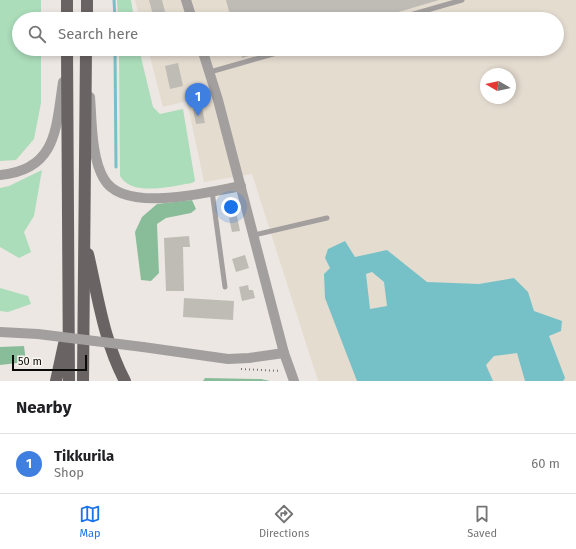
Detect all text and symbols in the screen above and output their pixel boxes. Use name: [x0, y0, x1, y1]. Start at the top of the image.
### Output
search box: [12, 12, 564, 56]
icon: search: [26, 23, 48, 45]
text: Search here: [58, 25, 138, 43]
north arrow: [480, 68, 516, 104]
pin: 1: [185, 83, 211, 116]
your location: [221, 197, 241, 217]
scale bar: [12, 353, 87, 372]
text: 50 m: [18, 355, 42, 368]
text: Nearby: [16, 397, 71, 418]
text: Tikkurila: [54, 447, 114, 465]
text: 1: [26, 456, 32, 471]
text: 60 m: [531, 456, 560, 471]
text: Shop: [54, 465, 84, 480]
tab: Map: [79, 503, 101, 540]
tab: Directions: [259, 503, 309, 540]
tab: Saved: [467, 503, 497, 540]

